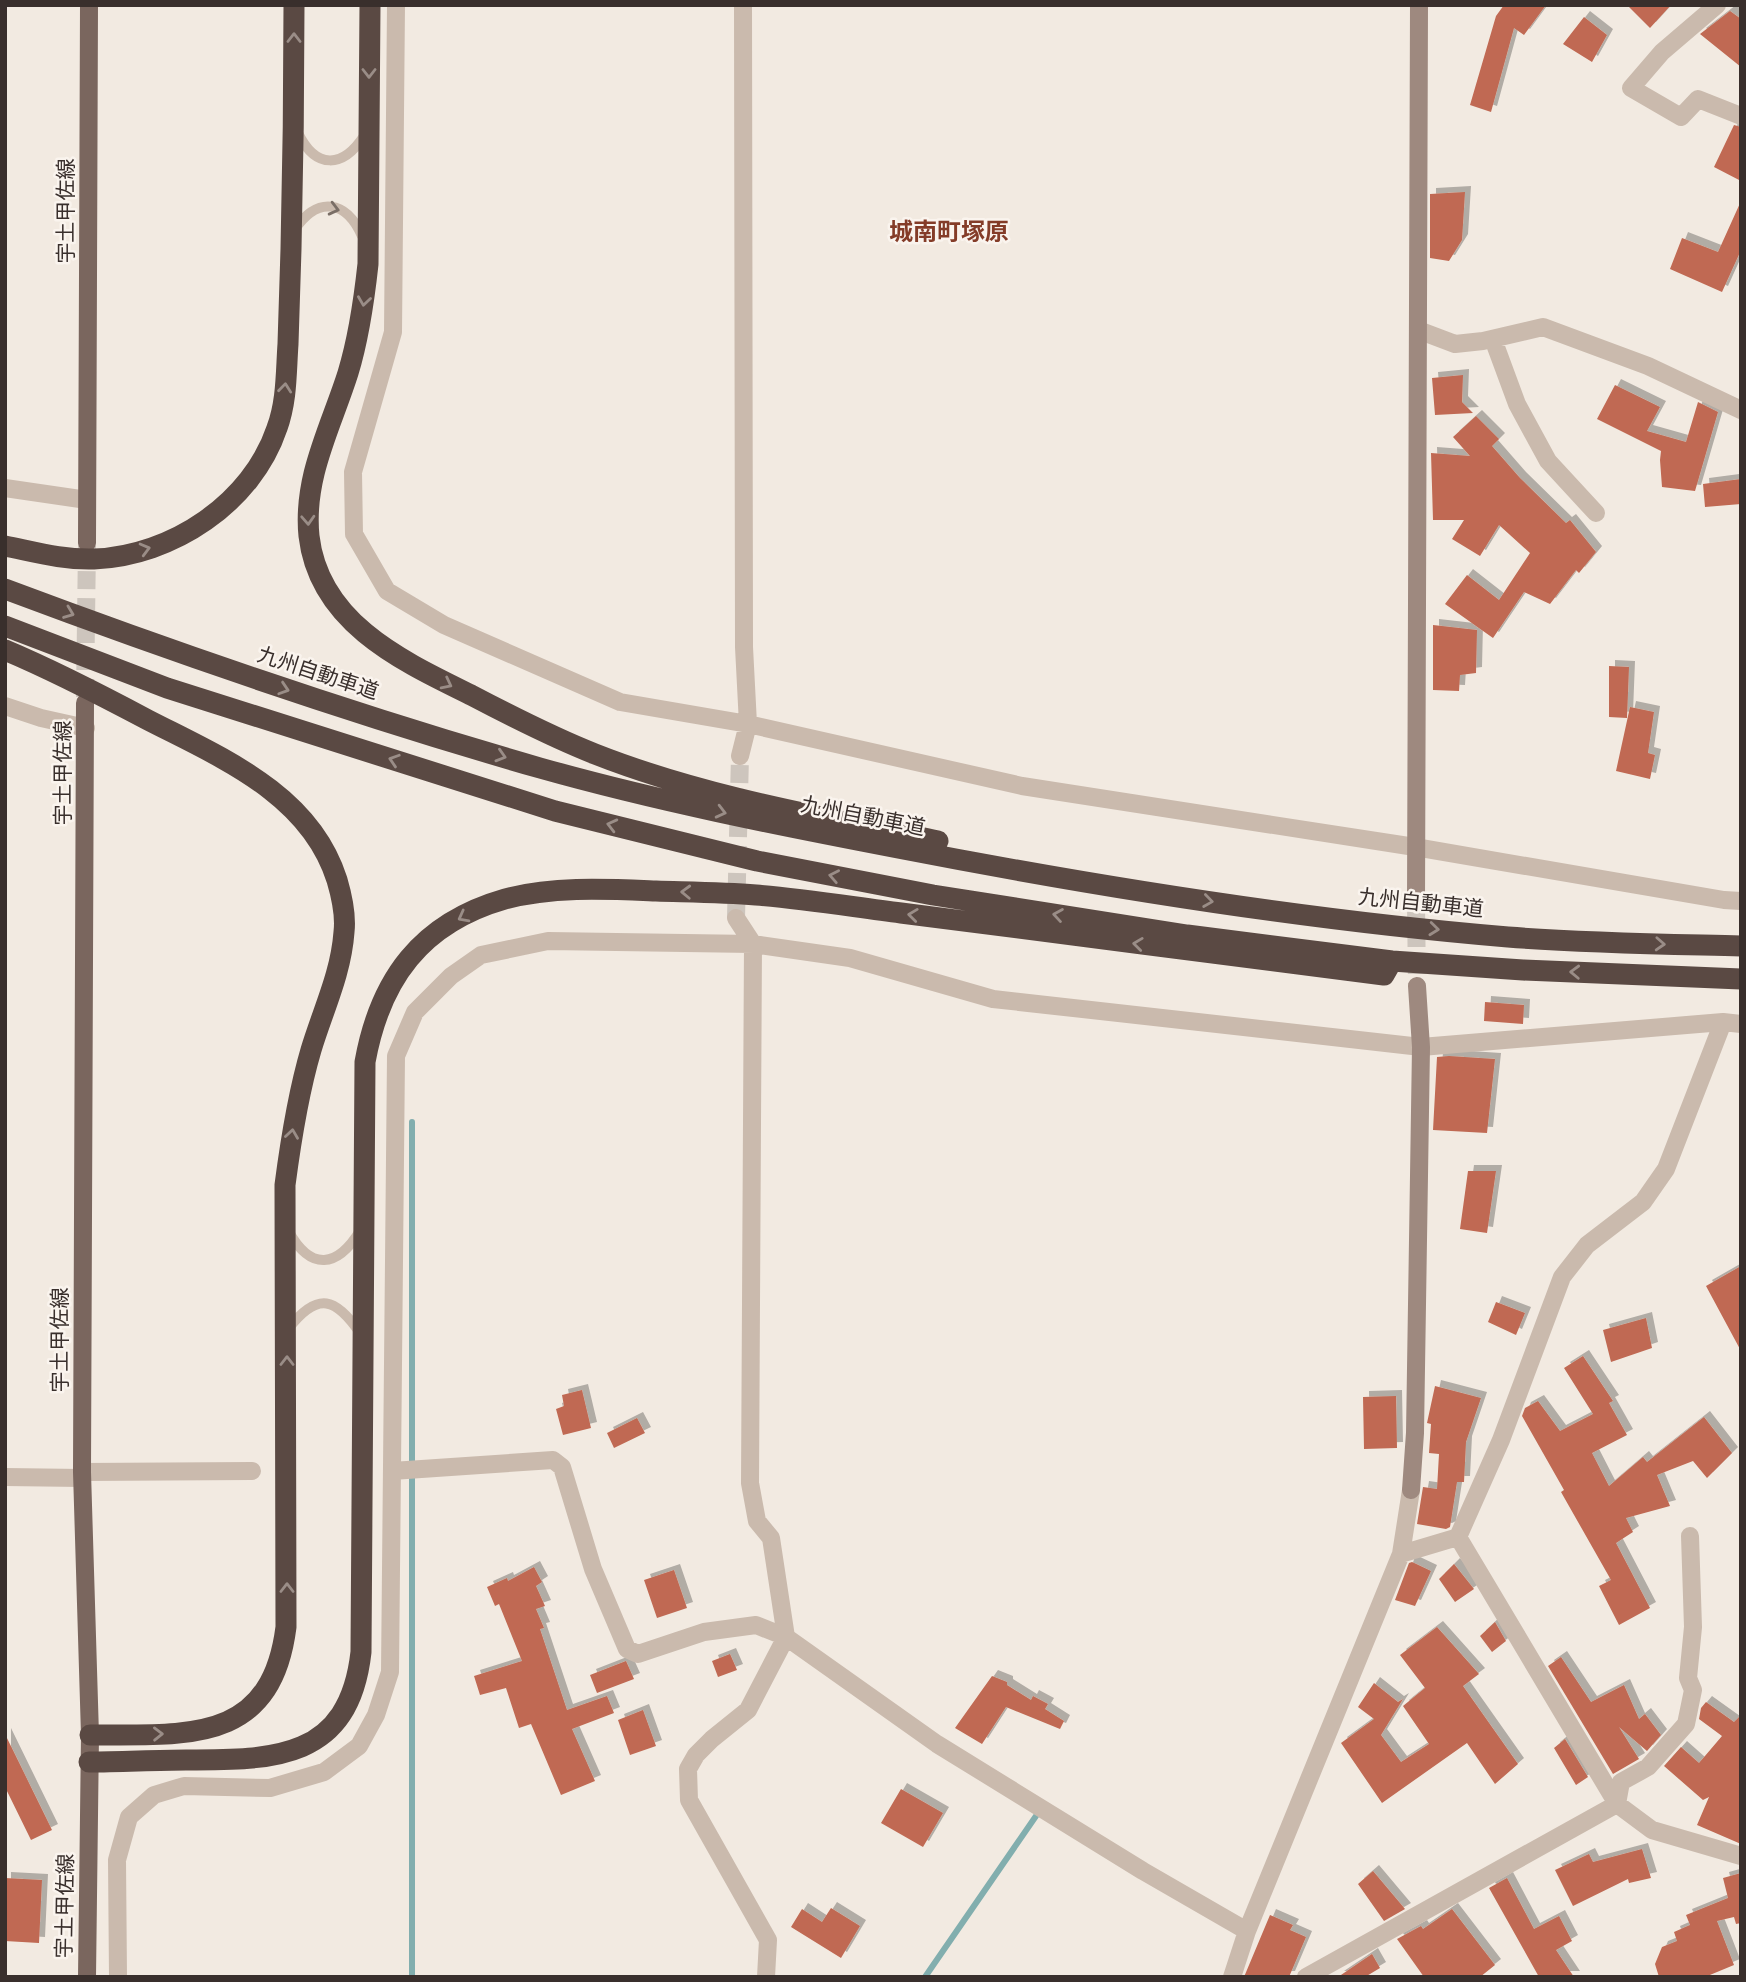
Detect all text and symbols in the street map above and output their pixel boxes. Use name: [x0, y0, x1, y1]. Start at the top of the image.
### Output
one-way arrow: [286, 33, 302, 43]
one-way arrow: [361, 69, 377, 79]
street label: 宇土甲佐線: [52, 159, 78, 264]
one-way arrow: [327, 201, 339, 215]
district label: 城南町塚原: [889, 216, 1009, 245]
one-way arrow: [356, 295, 371, 307]
one-way arrow: [277, 382, 292, 393]
one-way arrow: [301, 515, 316, 526]
one-way arrow: [139, 543, 151, 558]
one-way arrow: [63, 605, 75, 619]
street label: 九州自動車道: [254, 640, 382, 704]
one-way arrow: [440, 675, 452, 689]
one-way arrow: [277, 680, 289, 695]
street label: 宇土甲佐線: [49, 721, 75, 826]
one-way arrow: [495, 748, 507, 763]
one-way arrow: [388, 754, 401, 768]
street label: 九州自動車道: [799, 790, 928, 840]
one-way arrow: [715, 804, 727, 818]
one-way arrow: [606, 819, 618, 833]
one-way arrow: [828, 869, 840, 884]
street label: 九州自動車道: [1357, 882, 1485, 922]
one-way arrow: [681, 885, 692, 900]
one-way arrow: [1202, 894, 1214, 909]
one-way arrow: [907, 907, 918, 922]
one-way arrow: [1052, 907, 1064, 922]
one-way arrow: [458, 909, 470, 922]
one-way arrow: [1428, 921, 1439, 936]
one-way arrow: [1132, 936, 1144, 951]
one-way arrow: [1655, 936, 1666, 951]
one-way arrow: [1569, 965, 1580, 980]
one-way arrow: [284, 1128, 299, 1140]
street label: 宇土甲佐線: [46, 1288, 72, 1393]
one-way arrow: [279, 1355, 295, 1366]
one-way arrow: [279, 1583, 295, 1593]
one-way arrow: [153, 1726, 164, 1742]
street label: 宇土甲佐線: [50, 1853, 78, 1959]

